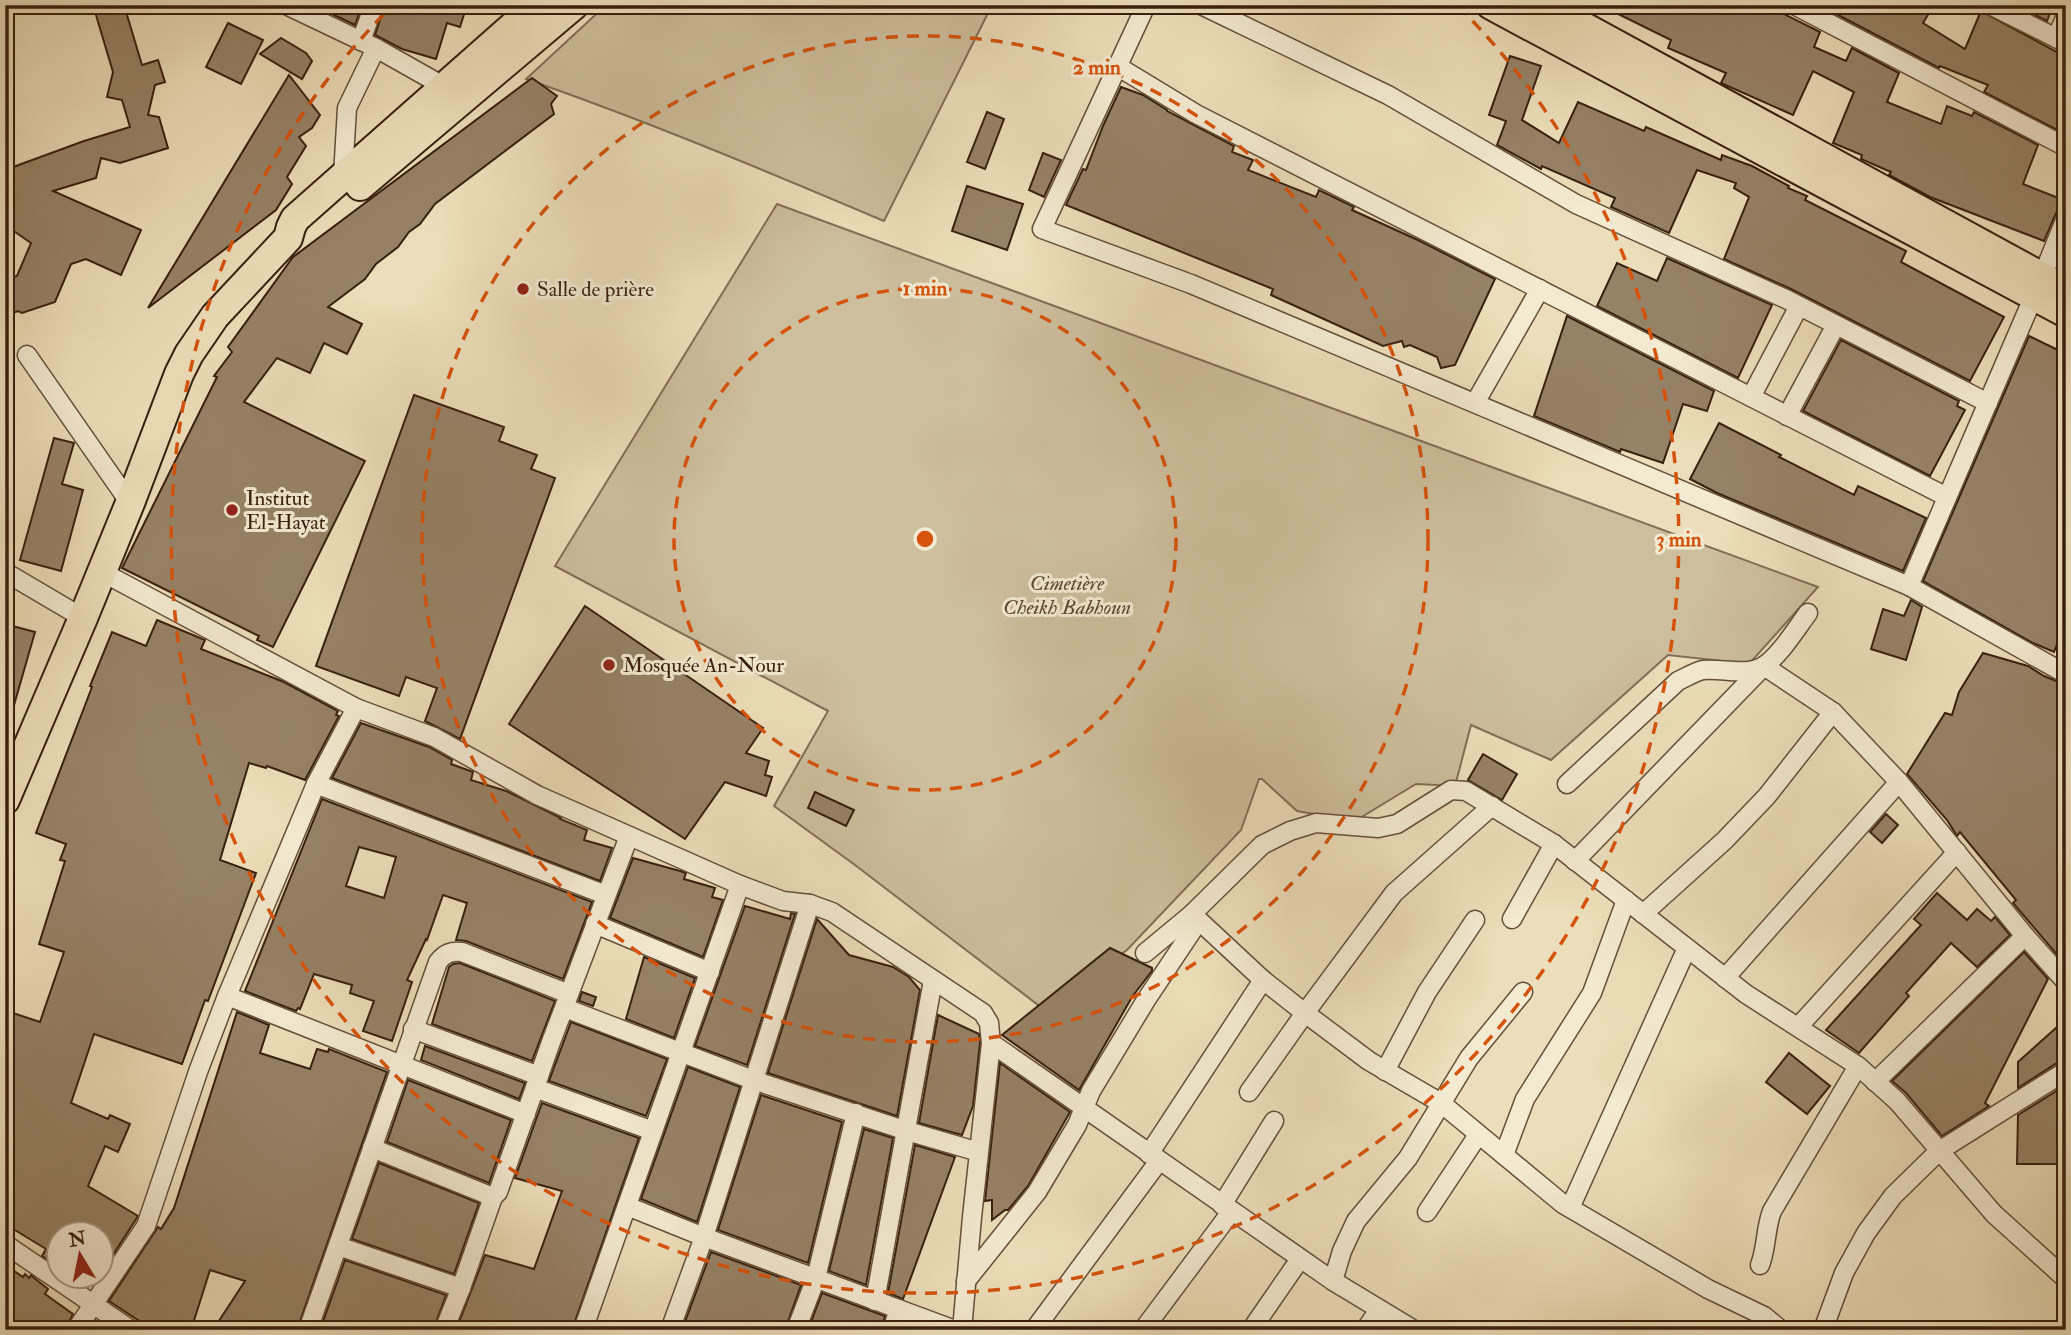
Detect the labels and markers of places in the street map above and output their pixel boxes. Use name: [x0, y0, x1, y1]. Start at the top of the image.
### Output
place label: Salle de prière: [537, 276, 654, 303]
marker: Salle de prière: [515, 281, 531, 297]
place label: Institut El-Hayat: [246, 485, 326, 536]
marker: Institut El-Hayat: [224, 502, 240, 518]
centre of rings: [913, 527, 937, 551]
place label: Mosquée An-Nour: [623, 652, 784, 679]
marker: Mosquée An-Nour: [601, 657, 617, 673]

